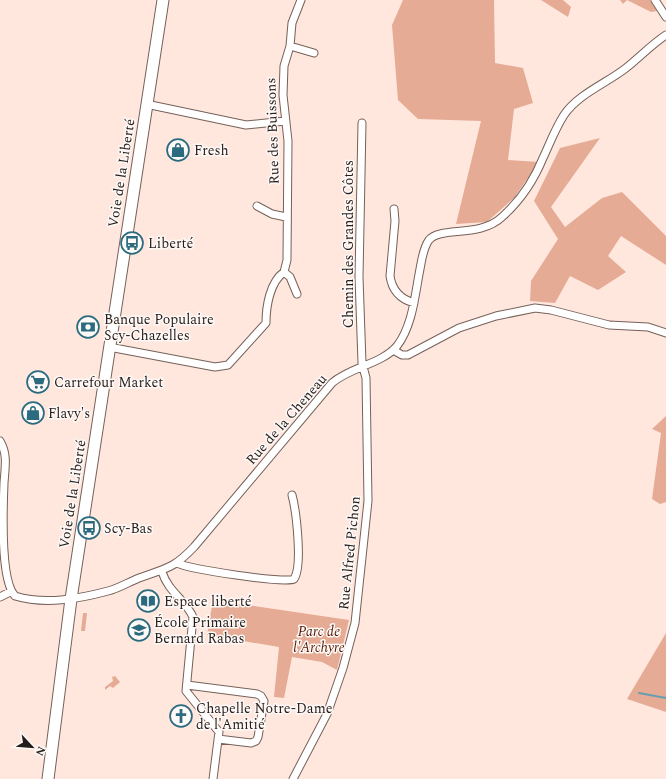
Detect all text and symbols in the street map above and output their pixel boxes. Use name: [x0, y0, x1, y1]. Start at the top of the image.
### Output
street label: Rue des Buissons: [260, 77, 285, 185]
street label: Voie de la Liberté: [103, 117, 140, 229]
shop icon: Fresh: [165, 137, 191, 163]
place label: Fresh: [194, 140, 229, 161]
street label: Chemin des Grandes Côtes: [338, 160, 359, 328]
bus stop icon: Liberté: [119, 230, 145, 256]
place label: Liberté: [148, 233, 193, 254]
place label: Banque Populaire Scy-Chazelles: [104, 309, 214, 346]
bank icon: Banque Populaire Scy-Chazelles: [75, 314, 101, 340]
supermarket icon: Carrefour Market: [25, 369, 51, 395]
street label: Rue de la Cheneau: [241, 369, 332, 470]
place label: Carrefour Market: [54, 372, 163, 393]
shop icon: Flavy's: [20, 400, 46, 426]
place label: Flavy's: [48, 403, 90, 424]
street label: Voie de la Liberté: [54, 438, 91, 550]
street label: Rue Alfred Pichon: [333, 495, 366, 611]
bus stop icon: Scy-Bas: [76, 515, 102, 541]
place label: Scy-Bas: [104, 518, 153, 539]
library icon: Espace liberté: [135, 588, 161, 614]
place label: Espace liberté: [164, 591, 252, 612]
place label: École Primaire Bernard Rabas: [154, 612, 246, 649]
school or university icon: École Primaire Bernard Rabas: [126, 617, 152, 643]
park label: Parc de l'Archyre: [293, 621, 345, 658]
place label: Chapelle Notre-Dame de l'Amitié: [196, 698, 333, 735]
church icon: Chapelle Notre-Dame de l'Amitié: [168, 703, 194, 729]
north arrow: [12, 727, 52, 767]
text: N: [31, 743, 50, 759]

